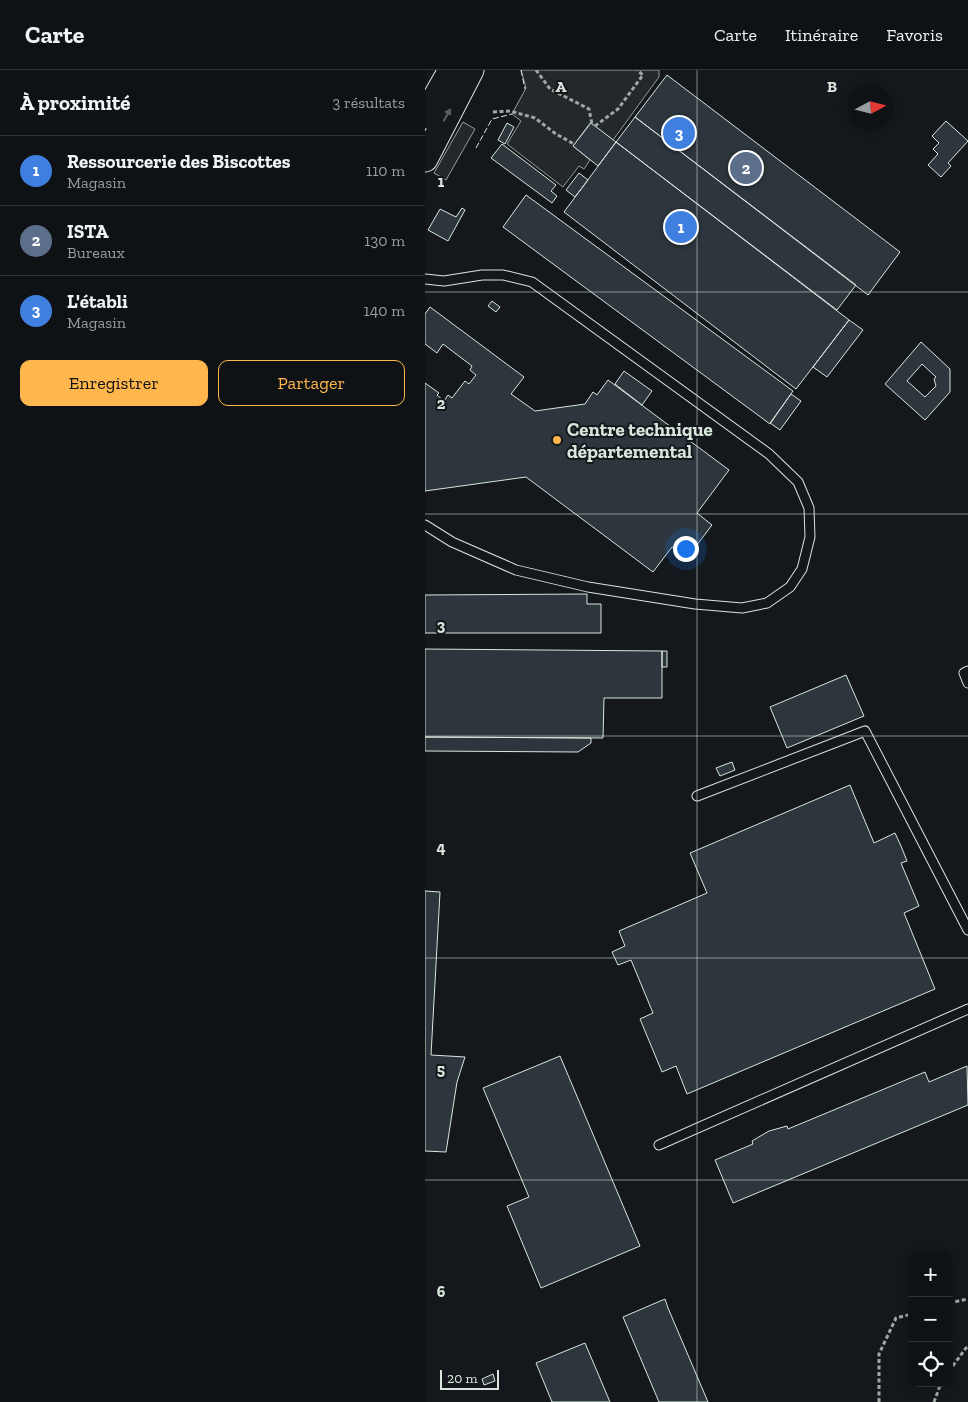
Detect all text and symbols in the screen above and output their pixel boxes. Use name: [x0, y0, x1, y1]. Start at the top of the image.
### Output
text: Carte: [25, 20, 84, 49]
text: Carte: [714, 24, 757, 46]
text: Itinéraire: [785, 24, 858, 46]
text: Favoris: [886, 24, 943, 46]
text: A: [556, 77, 567, 96]
text: B: [827, 77, 837, 96]
north arrow: [848, 85, 893, 130]
text: À proximité: [20, 90, 130, 115]
text: 3 résultats: [332, 93, 405, 112]
one-way arrow: [443, 108, 451, 122]
pin: 3: [663, 114, 695, 152]
pin: 2: [730, 149, 762, 187]
text: Ressourcerie des Biscottes: [67, 150, 290, 173]
text: 1: [33, 161, 39, 180]
text: 110 m: [366, 161, 405, 180]
text: 1: [438, 172, 445, 191]
text: Magasin: [67, 173, 126, 192]
pin: 1: [665, 208, 697, 246]
text: ISTA: [67, 220, 109, 243]
text: 2: [32, 231, 40, 250]
text: 130 m: [364, 231, 405, 250]
text: Bureaux: [67, 243, 125, 262]
text: L'établi: [67, 290, 128, 313]
text: 3: [32, 301, 40, 320]
text: 140 m: [364, 301, 405, 320]
text: Magasin: [67, 313, 126, 332]
button: Enregistrer: [20, 360, 208, 406]
button: Partager: [218, 360, 405, 406]
text: 2: [437, 394, 446, 413]
place label: Centre technique départemental: [567, 418, 713, 463]
marker: Centre technique départemental: [551, 434, 563, 446]
your location: [673, 536, 699, 562]
text: 3: [437, 616, 446, 635]
text: 4: [436, 838, 446, 857]
text: 5: [437, 1060, 445, 1079]
map controls: [908, 1252, 953, 1387]
button: +: [908, 1252, 953, 1297]
text: 6: [437, 1282, 446, 1301]
button: −: [908, 1297, 953, 1342]
button: locate: [908, 1342, 953, 1387]
scale bar: [440, 1367, 499, 1390]
text: 20 m: [447, 1370, 478, 1387]

